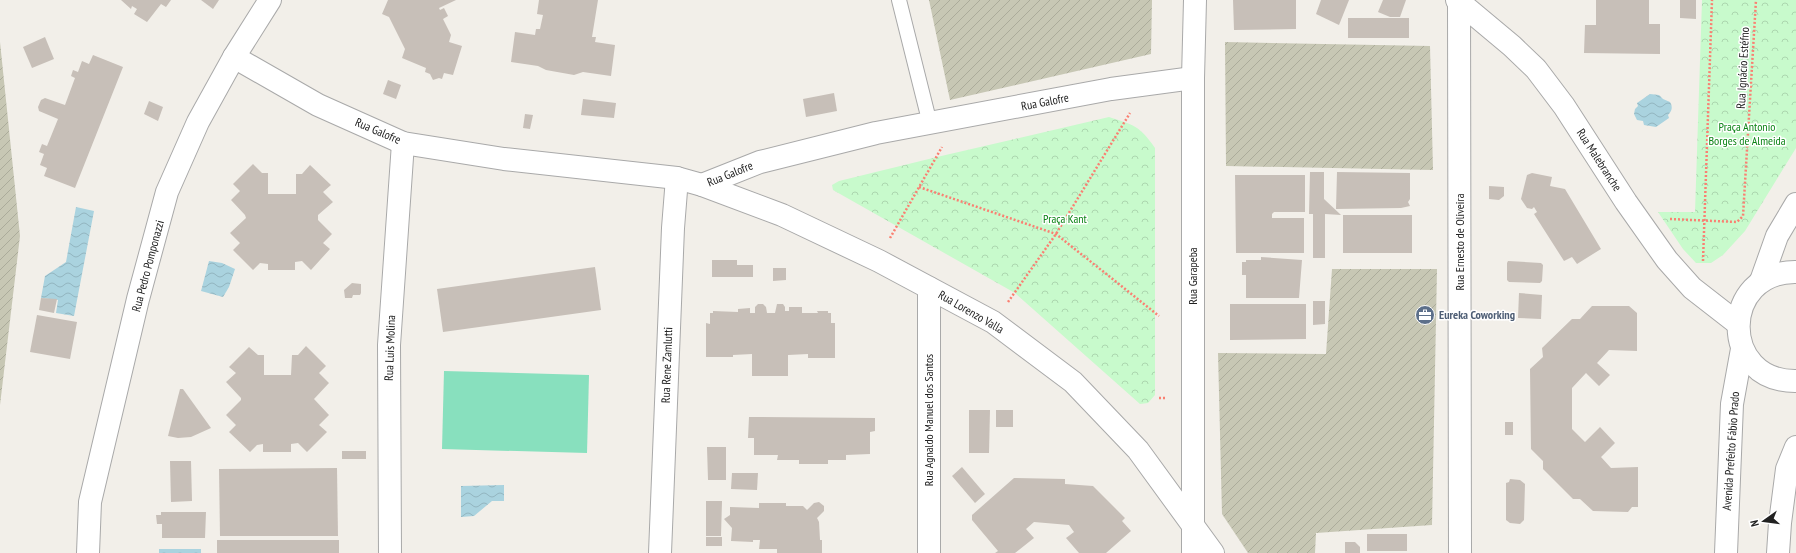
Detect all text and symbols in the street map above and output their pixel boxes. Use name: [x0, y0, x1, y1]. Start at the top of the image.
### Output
street label: Rua Ignácio Estéfno: [1733, 27, 1752, 109]
street label: Rua Galofre: [1020, 90, 1070, 113]
street label: Rua Galofre: [353, 114, 403, 147]
park label: Praça Antonio Borges de Almeida: [1708, 119, 1786, 148]
street label: Rua Malebranche: [1574, 126, 1625, 194]
street label: Rua Galofre: [705, 158, 755, 190]
street label: Rua Ernesto de Oliveira: [1452, 193, 1467, 290]
park label: Praça Kant: [1043, 211, 1088, 226]
street label: Rua Pedro Pomponazzi: [128, 218, 167, 313]
street label: Rua Garapeba: [1185, 247, 1200, 305]
street label: Rua Lorenzo Valla: [936, 287, 1007, 336]
office icon: Eureka Coworking: [1414, 304, 1436, 326]
place label: Eureka Coworking: [1439, 307, 1515, 322]
street label: Rua Luis Molina: [381, 315, 398, 381]
street label: Rua Rene Zamlutti: [658, 327, 675, 403]
street label: Rua Agnaldo Manuel dos Santos: [921, 354, 936, 486]
street label: Avenida Prefeito Fábio Prado: [1719, 391, 1742, 511]
north arrow: [1744, 501, 1784, 541]
text: N: [1747, 519, 1762, 528]

